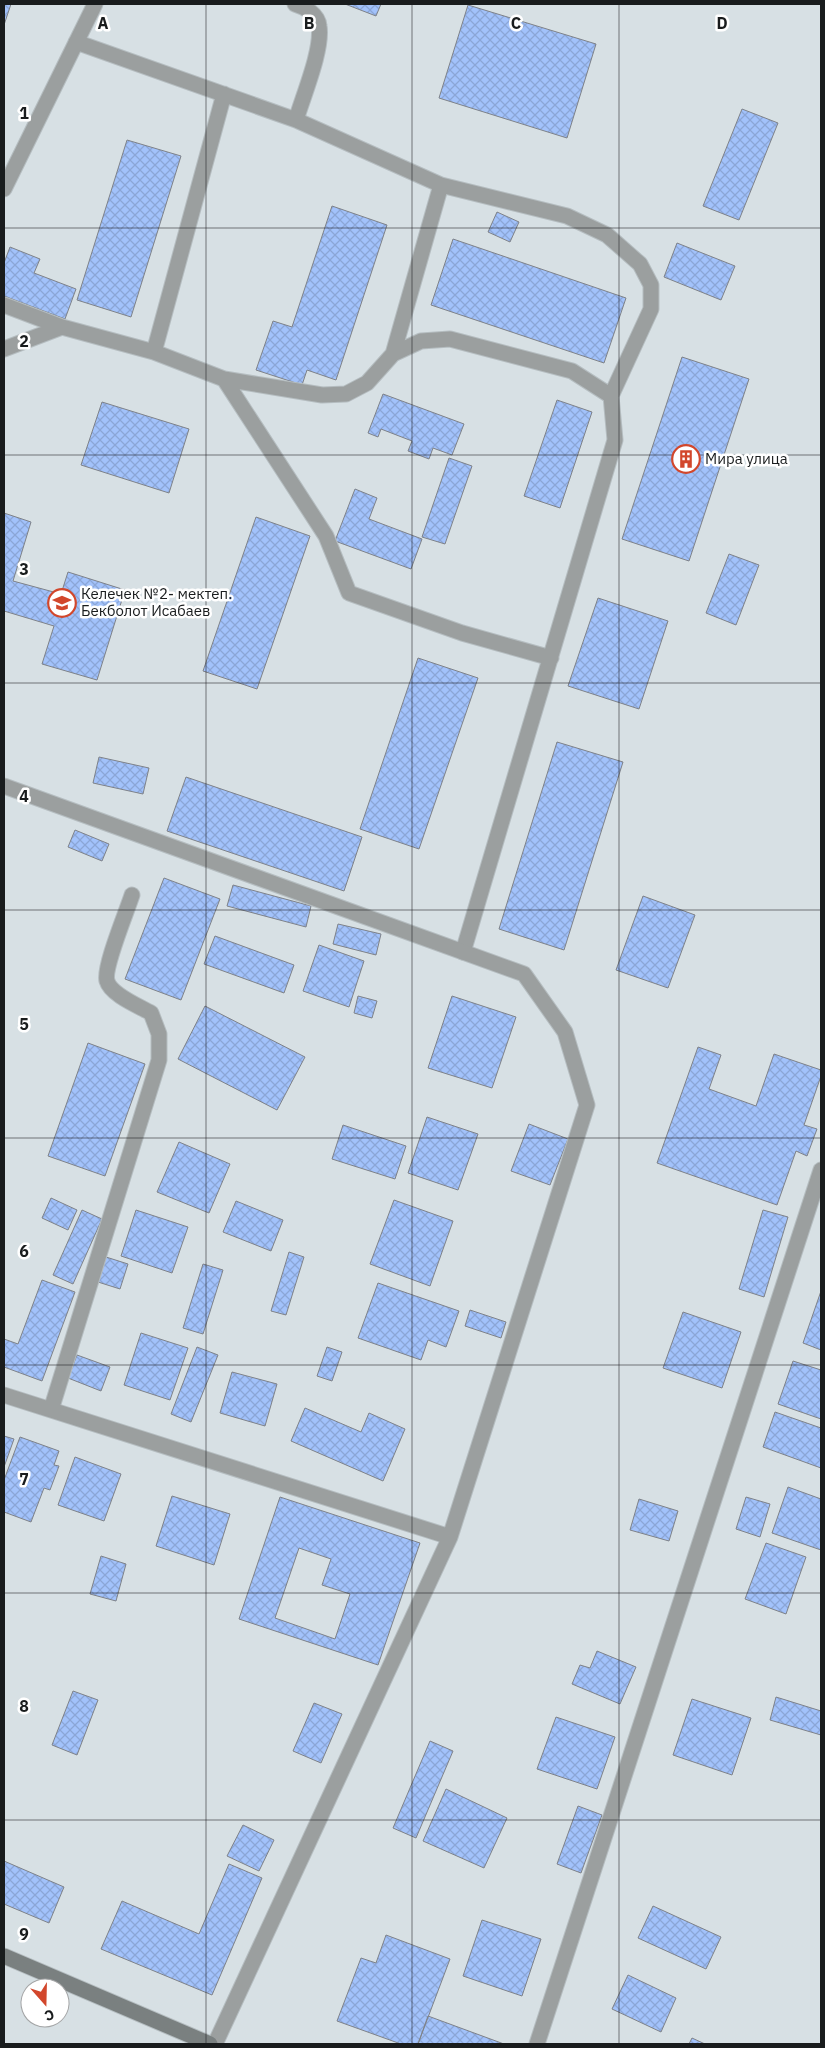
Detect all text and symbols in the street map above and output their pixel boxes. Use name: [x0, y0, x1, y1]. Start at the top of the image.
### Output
text: A: [98, 13, 109, 33]
text: B: [304, 13, 315, 33]
text: C: [511, 13, 521, 33]
text: D: [716, 13, 728, 33]
text: 1: [19, 103, 29, 123]
text: 2: [19, 331, 29, 351]
building icon: Мира улица: [671, 444, 701, 474]
place label: Мира улица: [705, 449, 788, 468]
text: 3: [19, 559, 29, 579]
place label: Келечек №2- мектеп. Бекболот Исабаев: [81, 584, 232, 620]
school or university icon: Келечек №2- мектеп. Бекболот Исабаев: [47, 588, 77, 618]
text: 4: [19, 786, 29, 806]
text: 5: [19, 1014, 29, 1034]
text: 6: [19, 1241, 29, 1261]
text: 7: [19, 1469, 29, 1489]
text: 8: [19, 1696, 29, 1716]
text: 9: [19, 1924, 29, 1944]
north arrow: [20, 1978, 70, 2028]
text: С: [42, 2005, 57, 2025]

